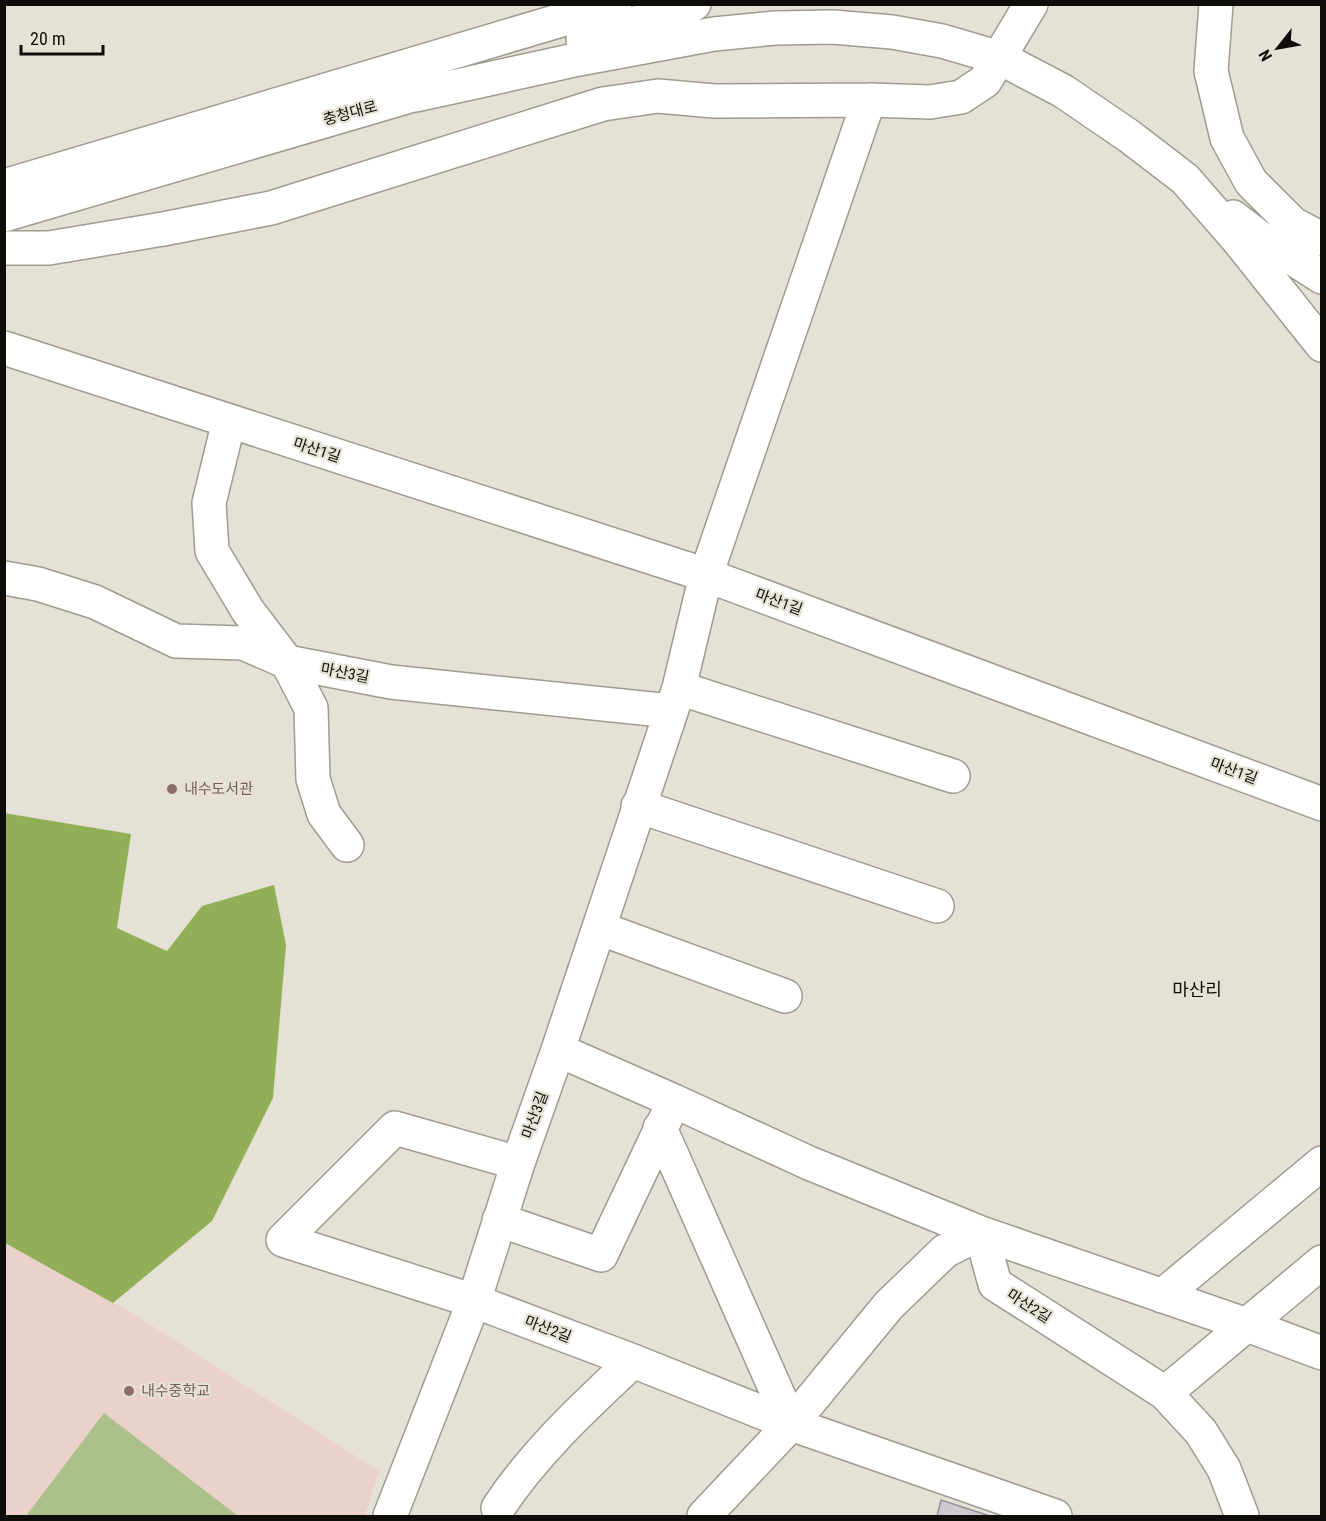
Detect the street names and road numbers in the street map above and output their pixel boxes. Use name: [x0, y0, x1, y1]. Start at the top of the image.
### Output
street label: 충청대로: [321, 97, 379, 129]
street label: 마산1길: [291, 434, 343, 466]
street label: 마산1길: [753, 585, 805, 619]
street label: 마산3길: [319, 660, 371, 686]
street label: 마산1길: [1208, 754, 1260, 788]
street label: 마산3길: [518, 1089, 552, 1141]
street label: 마산2길: [1004, 1285, 1054, 1327]
street label: 마산2길: [522, 1312, 574, 1346]

